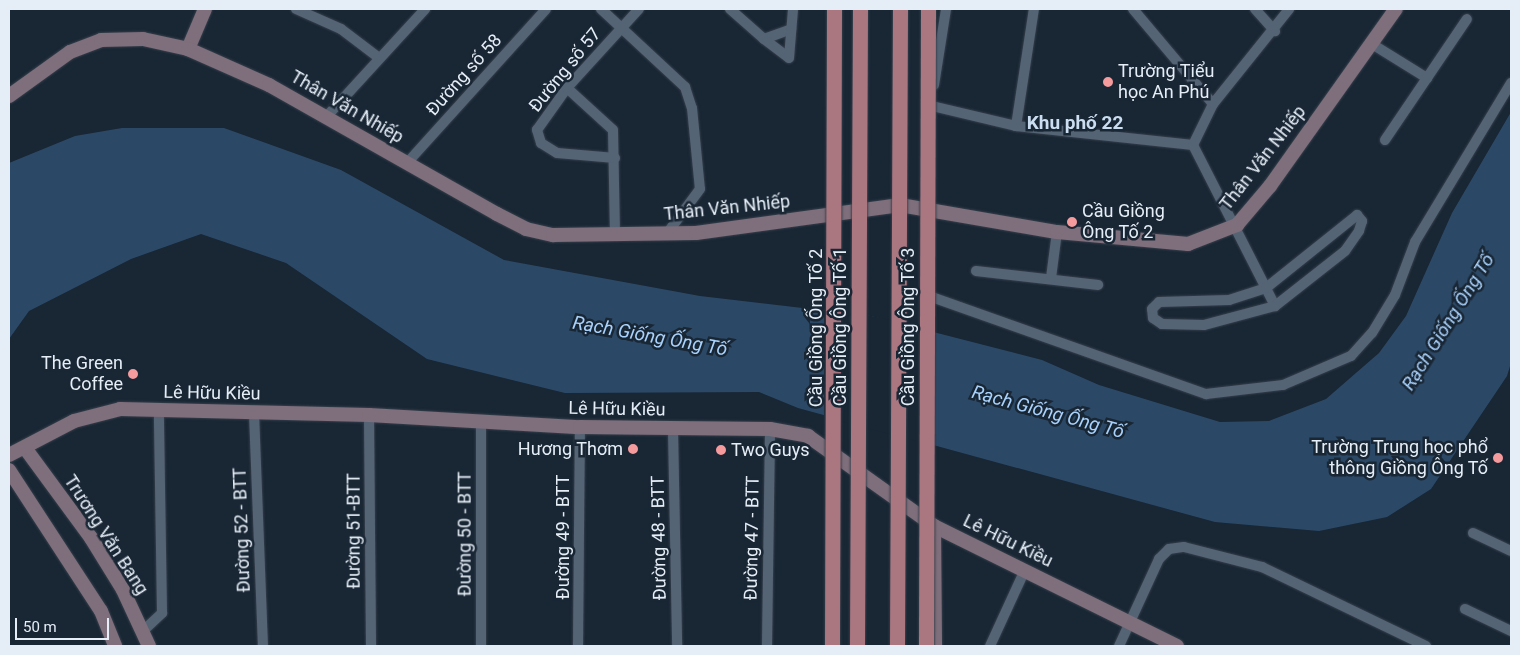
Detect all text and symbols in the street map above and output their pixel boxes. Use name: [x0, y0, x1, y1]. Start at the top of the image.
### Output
street label: Đường số 57: [524, 23, 606, 117]
street label: Đường số 58: [422, 30, 506, 120]
place label: Trường Tiểu học An Phú: [1118, 61, 1215, 104]
street label: Thân Văn Nhiếp: [287, 66, 407, 148]
marker: Trường Tiểu học An Phú: [1102, 76, 1114, 88]
street label: Thân Văn Nhiếp: [1215, 101, 1311, 215]
district label: Khu phố 22: [1027, 112, 1123, 134]
street label: Thân Văn Nhiếp: [663, 191, 791, 225]
place label: Cầu Giồng Ông Tố 2: [1082, 201, 1165, 243]
marker: Cầu Giồng Ông Tố 2: [1066, 216, 1078, 228]
street label: Cầu Giồng Ông Tố 1: [829, 248, 851, 406]
street label: Cầu Giồng Ông Tố 3: [897, 248, 919, 406]
street label: Cầu Giồng Ống Tố 2: [805, 249, 827, 407]
water label: Rạch Giống Ống Tố: [1397, 249, 1499, 395]
water label: Rạch Giống Ống Tố: [571, 311, 729, 361]
place label: The Green Coffee: [41, 353, 123, 396]
marker: The Green Coffee: [127, 368, 139, 380]
street label: Lê Hữu Kiều: [163, 381, 261, 405]
water label: Rạch Giống Ống Tố: [969, 381, 1127, 443]
street label: Lê Hữu Kiều: [568, 397, 666, 421]
place label: Trường Trung học phổ thông Giồng Ông Tố: [1311, 437, 1488, 479]
place label: Hương Thơm: [517, 438, 623, 460]
place label: Two Guys: [731, 439, 809, 461]
marker: Hương Thơm: [627, 443, 639, 455]
marker: Two Guys: [715, 444, 727, 456]
marker: Trường Trung học phổ thông Giồng Ông Tố: [1492, 452, 1504, 464]
street label: Đường 52 - BTT: [229, 467, 255, 593]
street label: Trương Văn Bang: [59, 471, 153, 599]
street label: Đường 50 - BTT: [454, 472, 476, 596]
street label: Đường 51-BTT: [343, 473, 365, 589]
street label: Đường 49 - BTT: [552, 475, 574, 599]
street label: Đường 48 - BTT: [647, 475, 671, 601]
street label: Đường 47 - BTT: [740, 475, 764, 601]
street label: Lê Hữu Kiều: [960, 510, 1056, 572]
scale bar: [18, 608, 111, 640]
text: 50 m: [23, 618, 57, 636]

